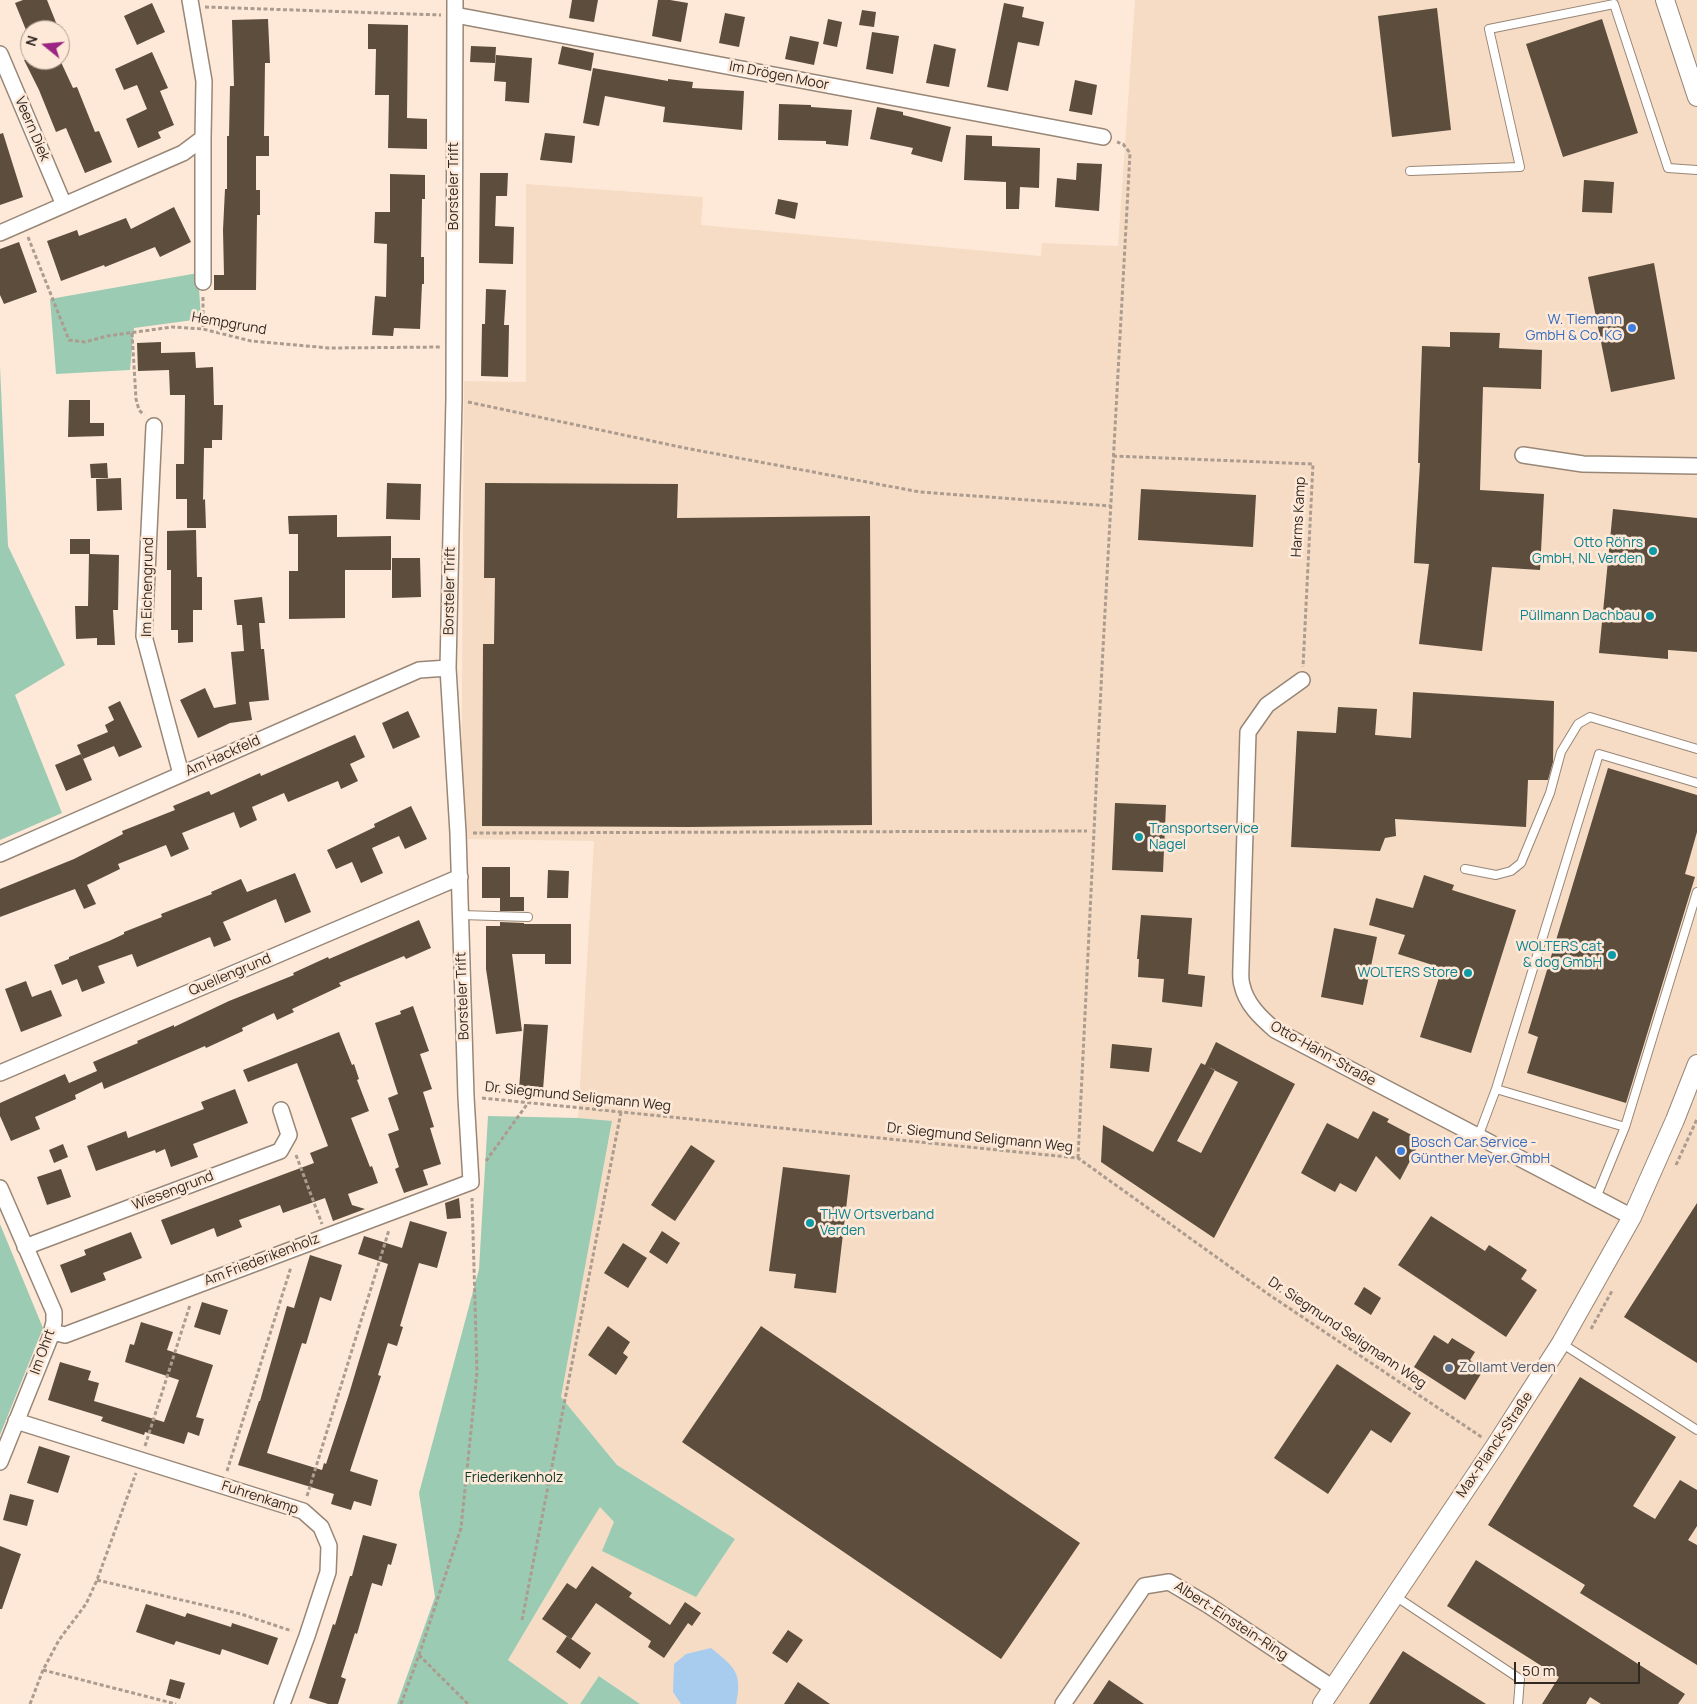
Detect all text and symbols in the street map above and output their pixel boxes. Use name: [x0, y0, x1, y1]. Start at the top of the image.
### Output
north arrow: [20, 20, 70, 70]
text: N: [21, 33, 42, 48]
street label: Im Drögen Moor: [728, 58, 830, 94]
street label: Veern Diek: [11, 94, 53, 164]
street label: Borsteler Trift: [446, 142, 462, 230]
street label: Hempgrund: [190, 309, 268, 339]
place label: W. Tiemann GmbH & Co. KG: [1526, 312, 1622, 344]
marker: W. Tiemann GmbH & Co. KG: [1626, 322, 1638, 334]
street label: Harms Kamp: [1289, 476, 1309, 558]
place label: Otto Röhrs GmbH, NL Verden: [1532, 535, 1643, 568]
street label: Im Eichengrund: [139, 537, 157, 637]
marker: Otto Röhrs GmbH, NL Verden: [1647, 545, 1659, 557]
street label: Borsteler Trift: [441, 547, 459, 635]
place label: Püllmann Dachbau: [1520, 608, 1640, 624]
marker: Püllmann Dachbau: [1644, 610, 1656, 622]
street label: Am Hackfeld: [183, 732, 263, 780]
place label: Transportservice Nagel: [1149, 821, 1259, 854]
marker: Transportservice Nagel: [1133, 831, 1145, 843]
place label: WOLTERS cat & dog GmbH: [1516, 939, 1602, 972]
marker: WOLTERS cat & dog GmbH: [1606, 949, 1618, 961]
street label: Quellengrund: [186, 950, 274, 1000]
street label: Borsteler Trift: [453, 952, 473, 1040]
place label: WOLTERS Store: [1357, 965, 1458, 981]
marker: WOLTERS Store: [1462, 967, 1474, 979]
street label: Otto-Hahn-Straße: [1267, 1018, 1379, 1090]
street label: Dr. Siegmund Seligmann Weg: [484, 1079, 672, 1115]
street label: Dr. Siegmund Seligmann Weg: [886, 1120, 1074, 1156]
place label: Bosch Car Service - Günther Meyer GmbH: [1411, 1135, 1550, 1168]
marker: Bosch Car Service - Günther Meyer GmbH: [1395, 1145, 1407, 1157]
street label: Wiesengrund: [130, 1168, 216, 1214]
place label: THW Ortsverband Verden: [820, 1207, 934, 1240]
marker: THW Ortsverband Verden: [804, 1217, 816, 1229]
street label: Am Friederikenholz: [202, 1230, 322, 1290]
street label: Dr. Siegmund Seligmann Weg: [1265, 1274, 1429, 1392]
street label: Im Ohrt: [27, 1327, 59, 1377]
place label: Zollamt Verden: [1459, 1360, 1556, 1376]
marker: Zollamt Verden: [1443, 1362, 1455, 1374]
street label: Max-Planck-Straße: [1453, 1389, 1537, 1501]
park label: Friederikenholz: [465, 1470, 563, 1486]
street label: Fuhrenkamp: [219, 1478, 301, 1518]
street label: Albert-Einstein-Ring: [1171, 1578, 1291, 1664]
scale bar: [1517, 1652, 1643, 1684]
text: 50 m: [1522, 1660, 1556, 1681]

